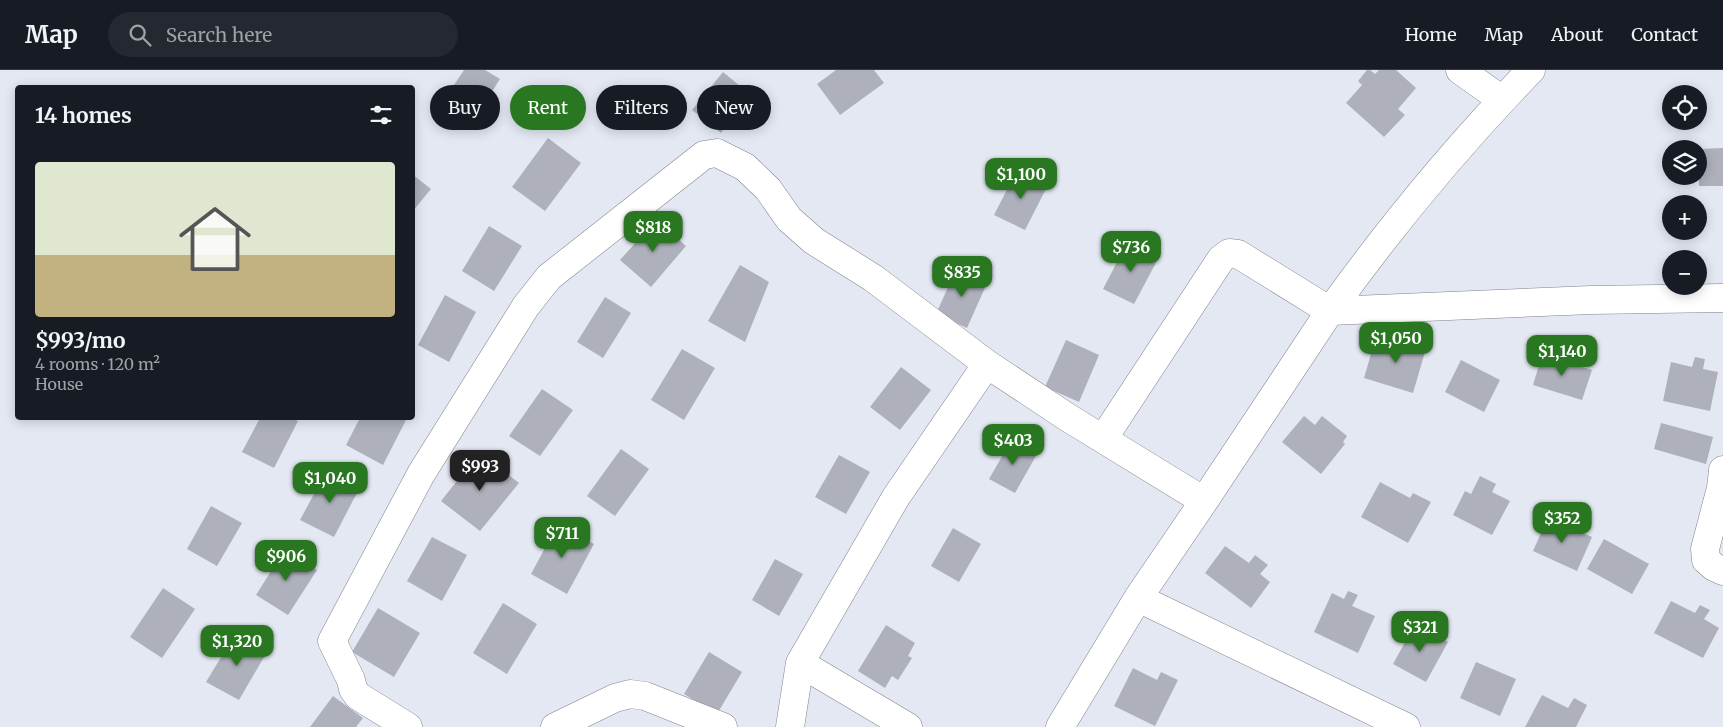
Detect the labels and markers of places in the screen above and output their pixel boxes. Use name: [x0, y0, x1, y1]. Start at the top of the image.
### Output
pin: $1,100: [980, 158, 1062, 200]
pin: $818: [623, 210, 683, 253]
pin: $736: [1101, 230, 1161, 273]
pin: $835: [932, 256, 992, 298]
pin: $1,050: [1355, 322, 1437, 364]
pin: $1,140: [1521, 334, 1603, 377]
pin: $403: [983, 424, 1043, 466]
pin: $993: [450, 450, 510, 492]
pin: $1,040: [289, 462, 371, 504]
pin: $352: [1532, 502, 1592, 544]
pin: $711: [532, 516, 592, 559]
pin: $906: [256, 540, 316, 582]
pin: $321: [1390, 610, 1450, 653]
pin: $1,320: [196, 624, 278, 667]

